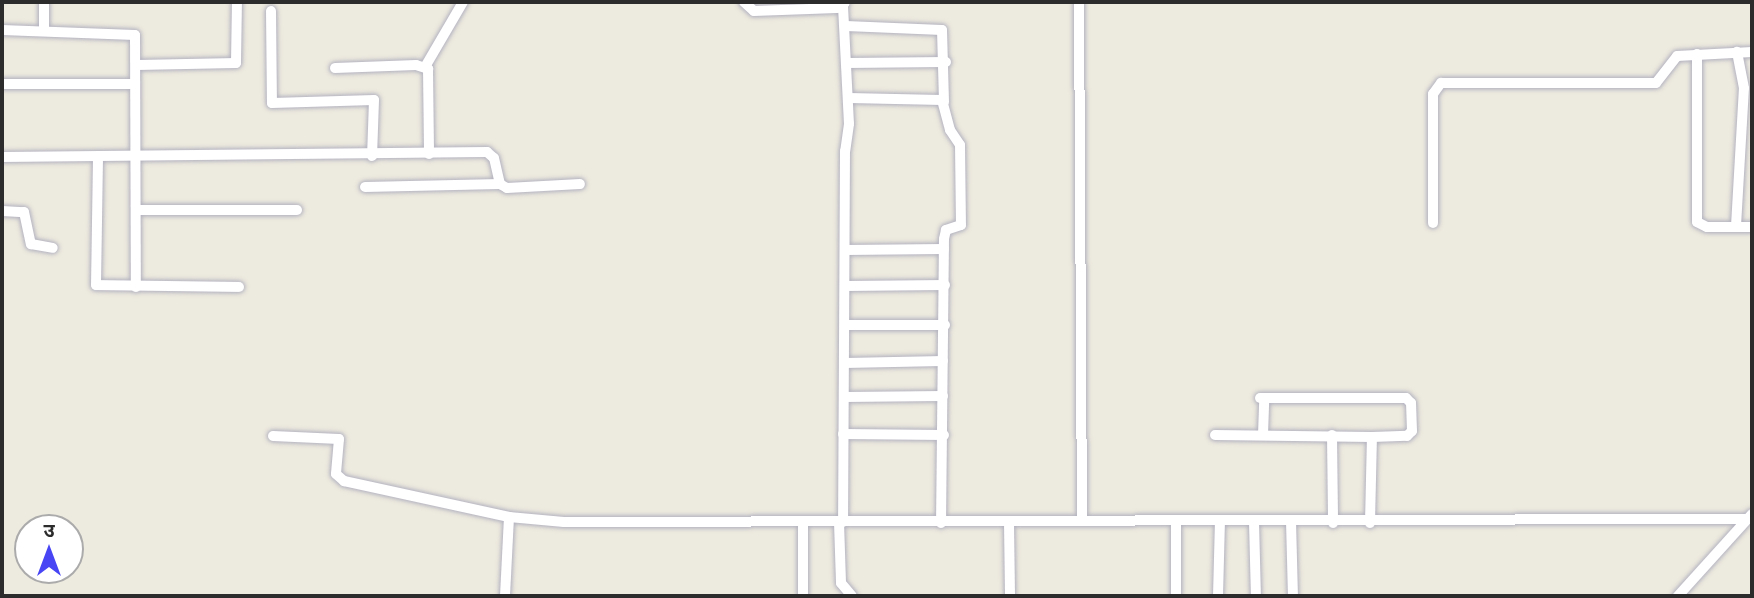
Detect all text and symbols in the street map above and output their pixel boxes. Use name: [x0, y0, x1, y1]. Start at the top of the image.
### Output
north arrow: [14, 514, 84, 584]
text: उ: [43, 519, 55, 541]

